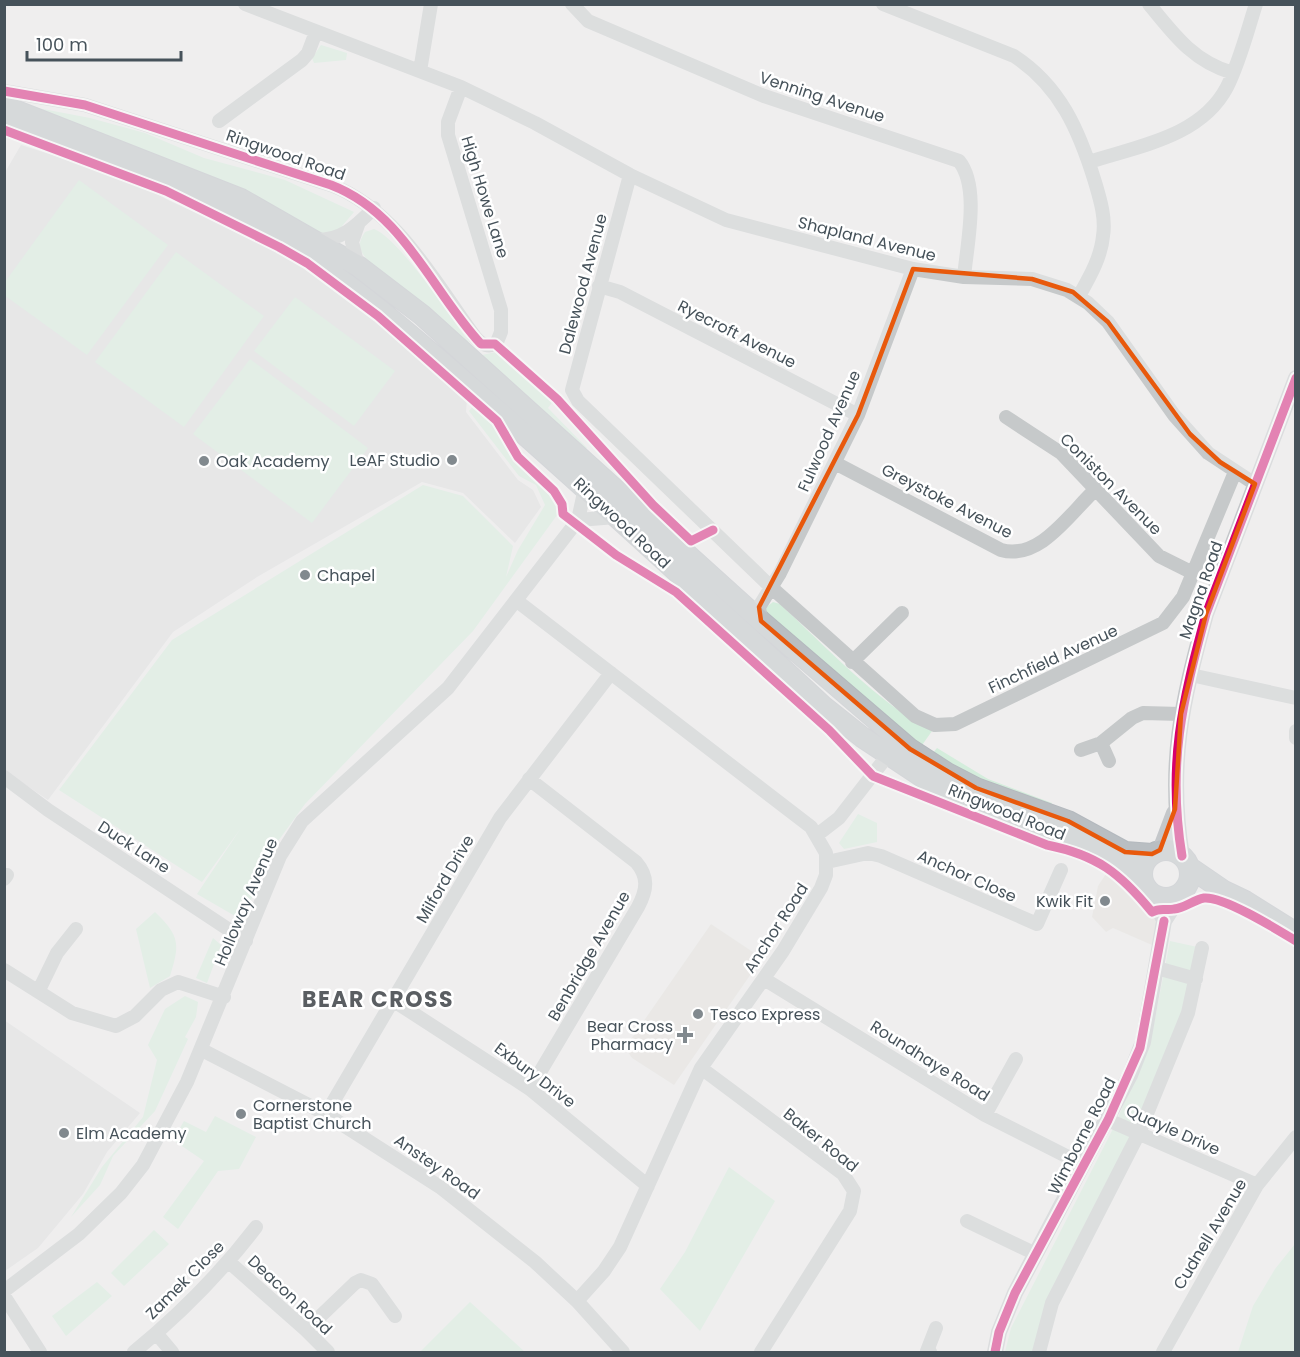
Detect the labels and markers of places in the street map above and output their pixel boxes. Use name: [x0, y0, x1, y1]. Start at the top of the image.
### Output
place label: LeAF Studio: [350, 449, 440, 472]
place label: Oak Academy: [216, 450, 329, 473]
marker: LeAF Studio: [445, 453, 459, 467]
marker: Oak Academy: [197, 454, 211, 468]
place label: Chapel: [317, 564, 375, 587]
marker: Chapel: [298, 568, 312, 582]
place label: Kwik Fit: [1036, 890, 1093, 913]
marker: Kwik Fit: [1098, 894, 1112, 908]
place label: Tesco Express: [710, 1003, 820, 1026]
marker: Tesco Express: [691, 1007, 705, 1021]
place label: Bear Cross Pharmacy: [587, 1015, 673, 1056]
marker: Bear Cross Pharmacy: [678, 1028, 692, 1042]
place label: Cornerstone Baptist Church: [253, 1094, 371, 1135]
marker: Cornerstone Baptist Church: [234, 1107, 248, 1121]
place label: Elm Academy: [76, 1122, 186, 1145]
marker: Elm Academy: [57, 1126, 71, 1140]

